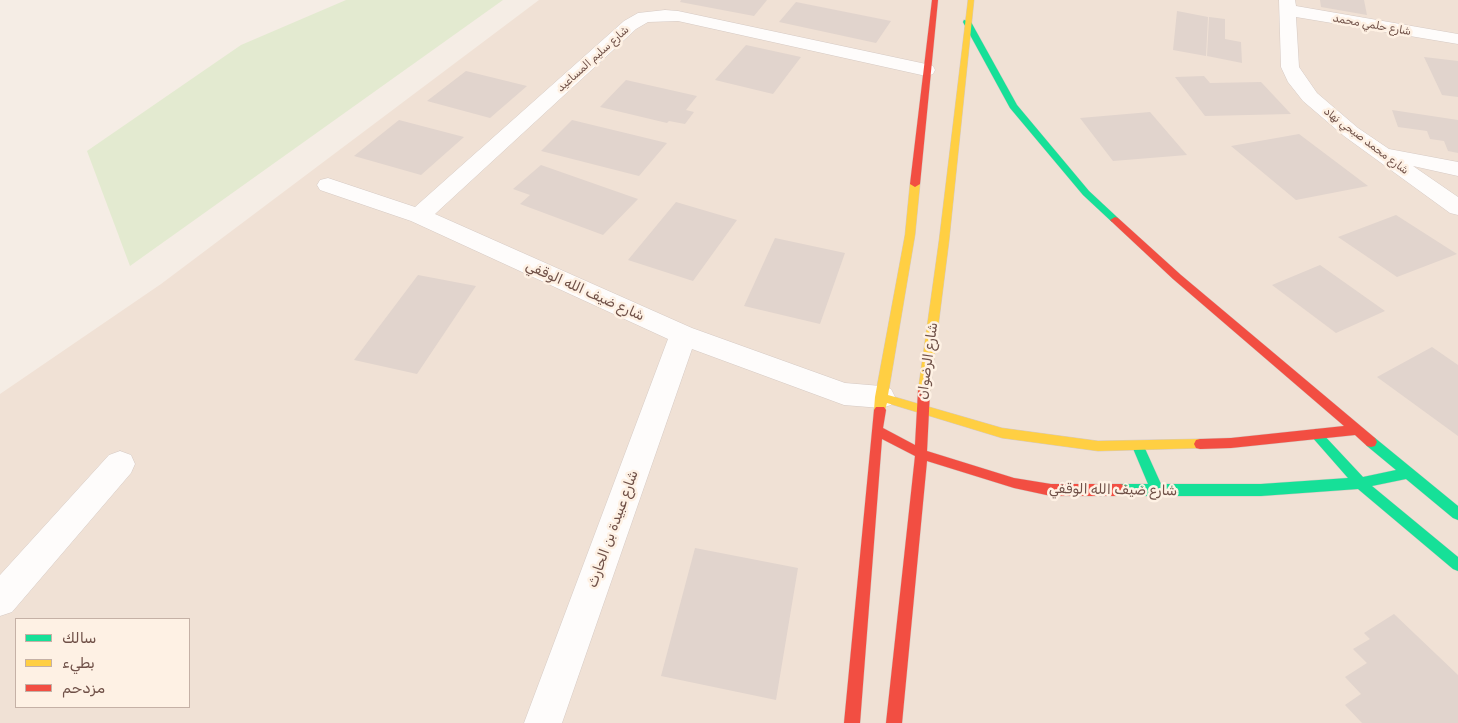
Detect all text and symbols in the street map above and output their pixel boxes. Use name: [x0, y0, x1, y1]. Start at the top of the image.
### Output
street label: شارع حلمي محمد: [1332, 12, 1412, 38]
street label: شارع سليم المساعيد: [554, 23, 632, 95]
street label: شارع محمد صبحي نهاد: [1321, 105, 1411, 177]
street label: شارع ضيف الله الوقفي: [523, 257, 647, 325]
street label: شارع الرضوان: [914, 321, 942, 401]
street label: شارع عبيدة بن الحارث: [584, 468, 642, 590]
street label: شارع ضيف الله الوقفي: [1049, 480, 1177, 500]
legend: [15, 618, 190, 708]
text: سالك: [62, 629, 97, 647]
text: بطيء: [62, 654, 95, 672]
text: مزدحم: [62, 679, 105, 697]

